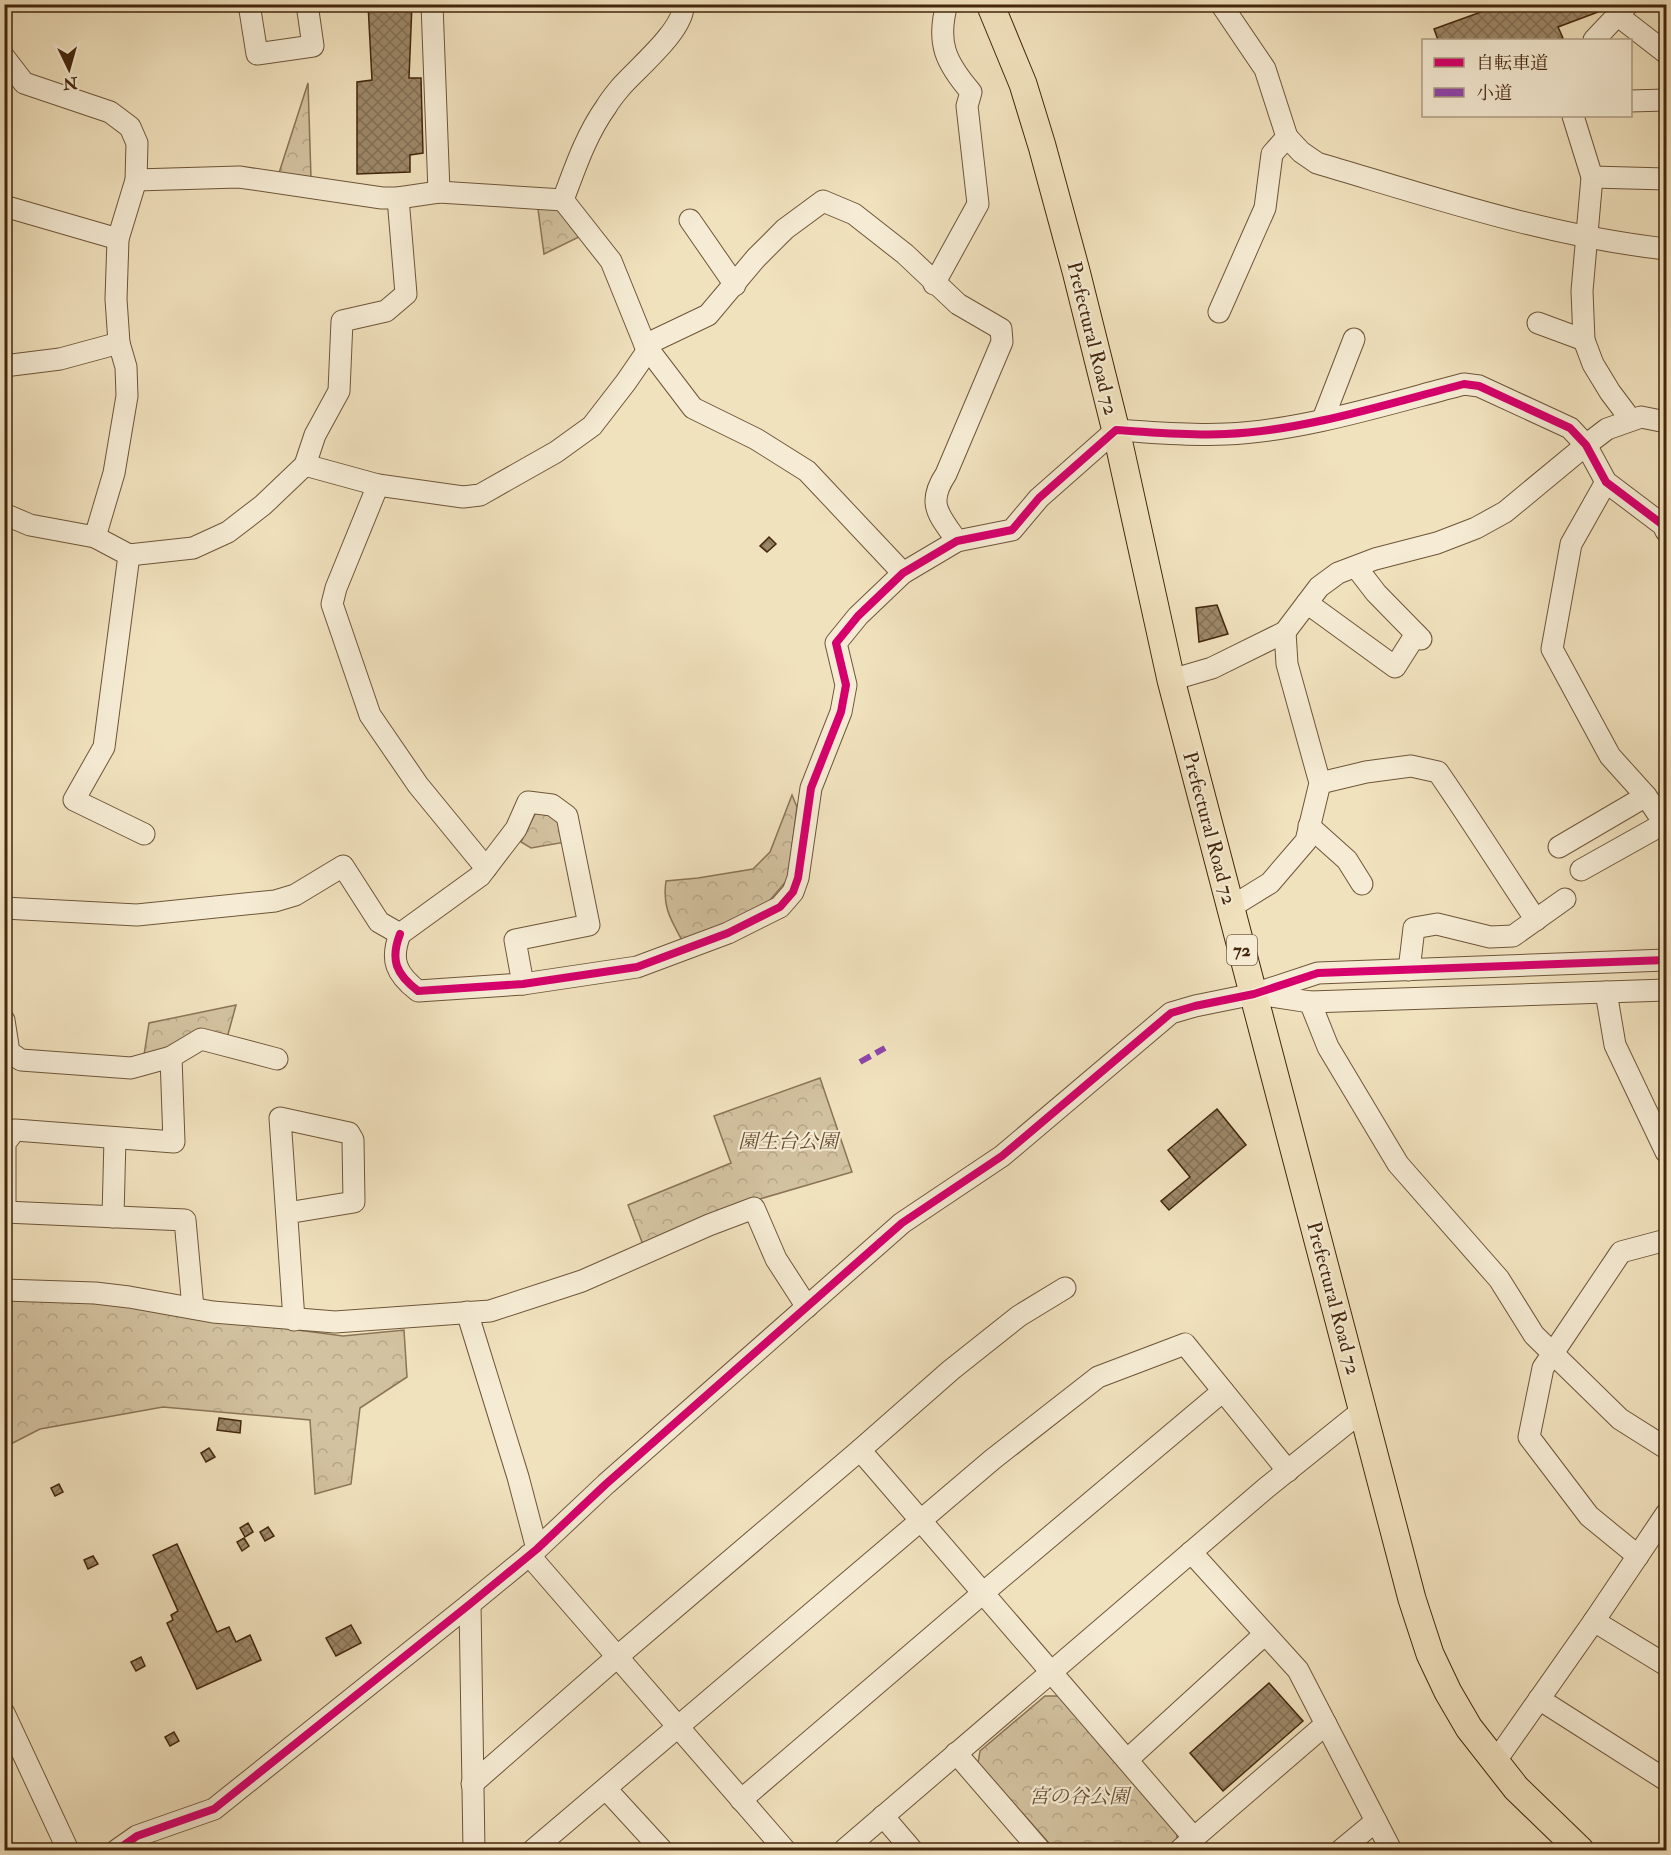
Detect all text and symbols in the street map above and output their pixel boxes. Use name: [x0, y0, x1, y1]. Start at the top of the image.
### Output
north arrow: [39, 39, 99, 99]
legend: [1422, 39, 1632, 117]
text: 自転車道: [1476, 52, 1548, 75]
text: N: [62, 72, 79, 94]
text: 小道: [1476, 82, 1512, 105]
street label: Prefectural Road 72: [1061, 259, 1124, 417]
street label: Prefectural Road 72: [1177, 749, 1242, 907]
road number: 72: [1227, 935, 1257, 965]
park label: 園生台公園: [738, 1129, 841, 1154]
street label: Prefectural Road 72: [1301, 1219, 1366, 1377]
park label: 宮の谷公園: [1029, 1784, 1132, 1809]

